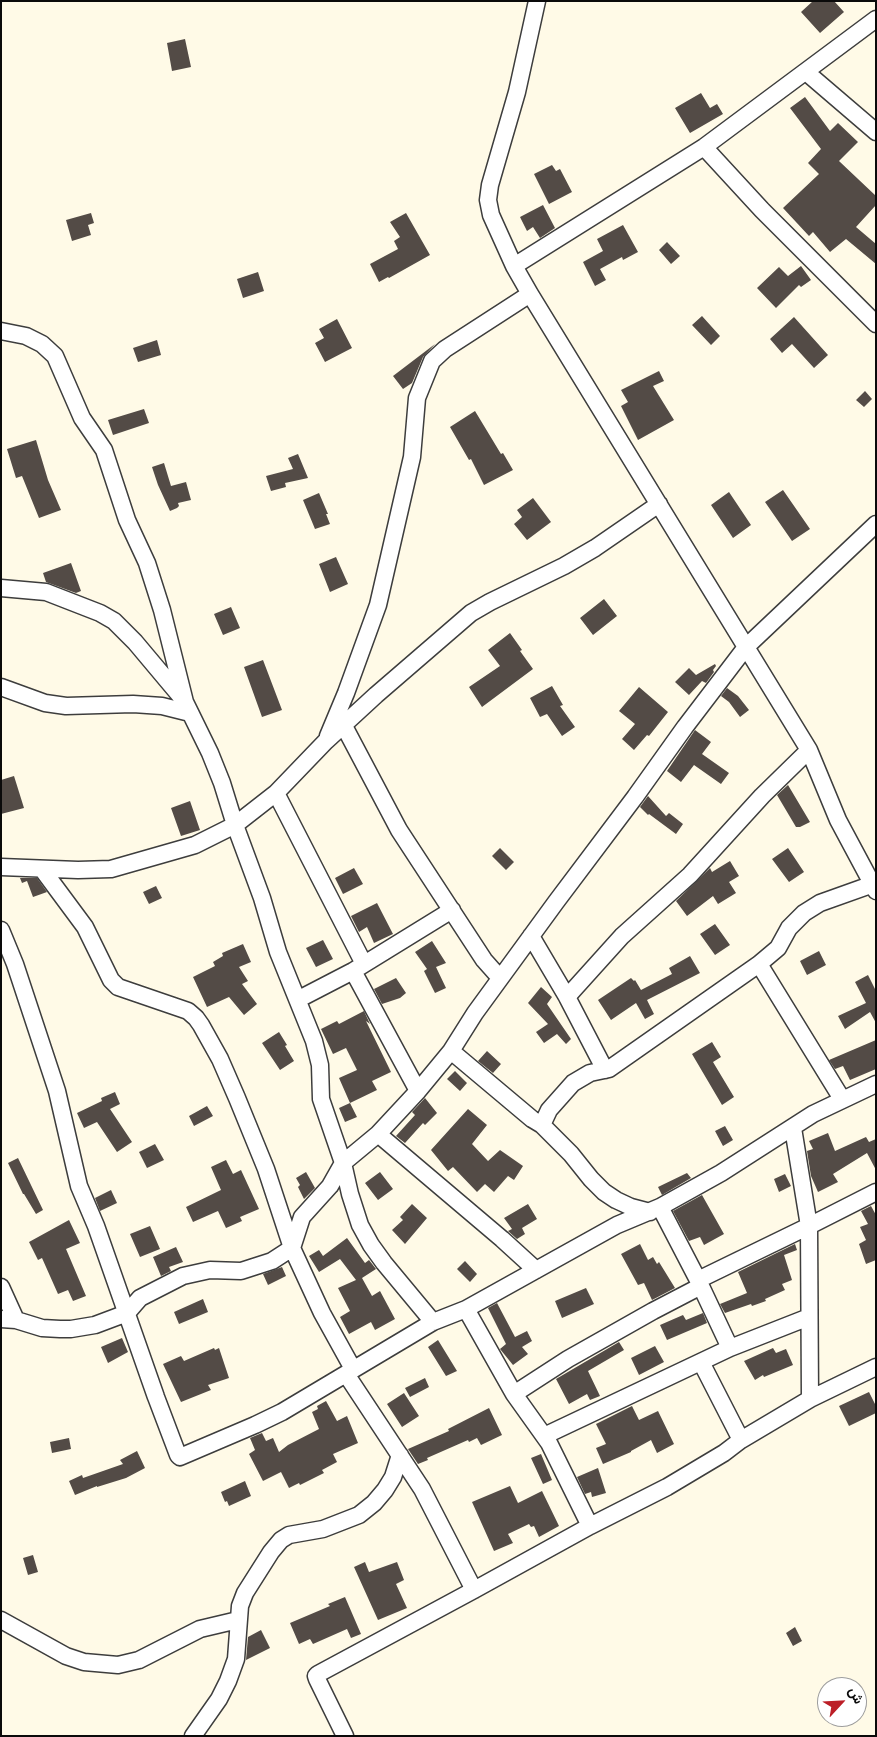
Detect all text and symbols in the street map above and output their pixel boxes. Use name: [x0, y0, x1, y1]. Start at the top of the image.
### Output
north arrow: [817, 1677, 867, 1727]
text: ش: [841, 1684, 868, 1708]

